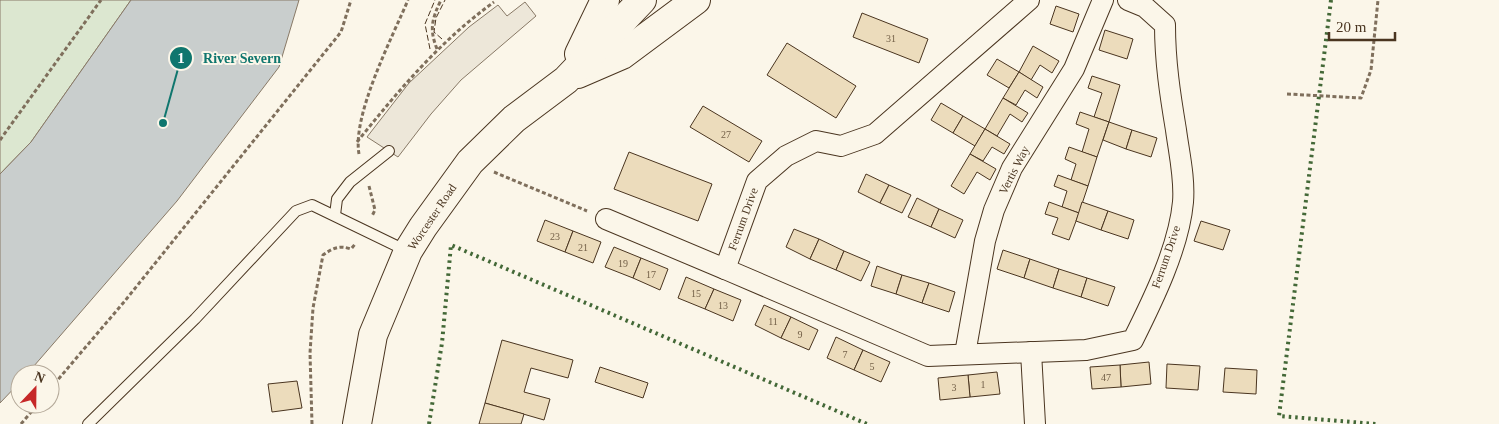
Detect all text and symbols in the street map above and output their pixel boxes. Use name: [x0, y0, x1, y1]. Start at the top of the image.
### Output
scale bar: [1329, 10, 1395, 42]
text: 20 m: [1336, 19, 1367, 35]
house number: 31: [886, 33, 896, 44]
callout: River Severn: [168, 43, 291, 72]
text: 1: [177, 50, 185, 66]
text: River Severn: [203, 51, 281, 66]
house number: 27: [721, 129, 731, 140]
street label: Vertis Way: [996, 143, 1032, 197]
street label: Worcester Road: [405, 181, 459, 253]
street label: Ferrum Drive: [725, 186, 761, 252]
street label: Ferrum Drive: [1149, 224, 1183, 290]
house number: 23: [550, 231, 560, 242]
house number: 21: [578, 242, 588, 253]
house number: 19: [618, 258, 628, 269]
house number: 17: [646, 269, 656, 280]
house number: 15: [691, 288, 701, 299]
house number: 13: [718, 300, 728, 311]
house number: 11: [768, 316, 778, 327]
house number: 9: [798, 329, 803, 340]
house number: 7: [843, 349, 848, 360]
house number: 5: [870, 361, 875, 372]
north arrow: [10, 364, 60, 414]
text: N: [32, 369, 47, 386]
house number: 47: [1101, 372, 1111, 383]
house number: 1: [981, 379, 986, 390]
house number: 3: [952, 382, 957, 393]

